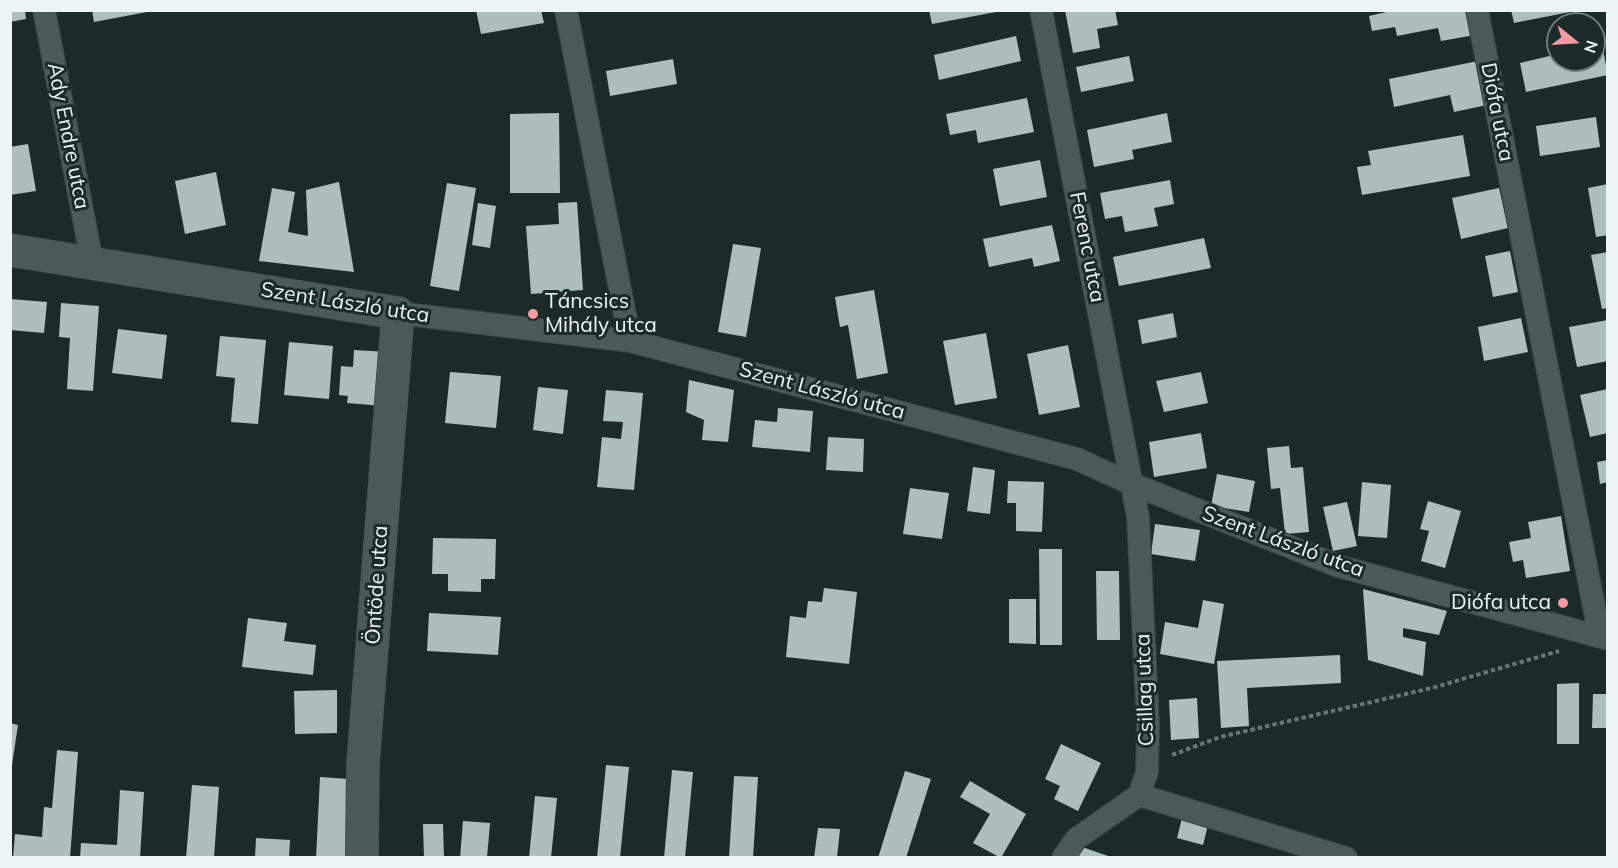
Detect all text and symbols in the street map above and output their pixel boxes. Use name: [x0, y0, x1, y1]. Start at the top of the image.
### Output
north arrow: [1546, 12, 1606, 72]
text: N: [1580, 38, 1603, 56]
street label: Ady Endre utca: [41, 61, 95, 211]
street label: Diófa utca: [1475, 61, 1519, 163]
street label: Ferenc utca: [1064, 190, 1110, 304]
street label: Szent László utca: [259, 277, 431, 329]
place label: Táncsics Mihály utca: [545, 289, 657, 339]
marker: Táncsics Mihály utca: [526, 307, 540, 321]
street label: Szent László utca: [736, 357, 908, 425]
street label: Szent László utca: [1199, 501, 1367, 583]
street label: Öntöde utca: [360, 525, 394, 645]
place label: Diófa utca: [1451, 590, 1551, 616]
marker: Diófa utca: [1556, 596, 1570, 610]
street label: Csillag utca: [1130, 633, 1160, 747]

